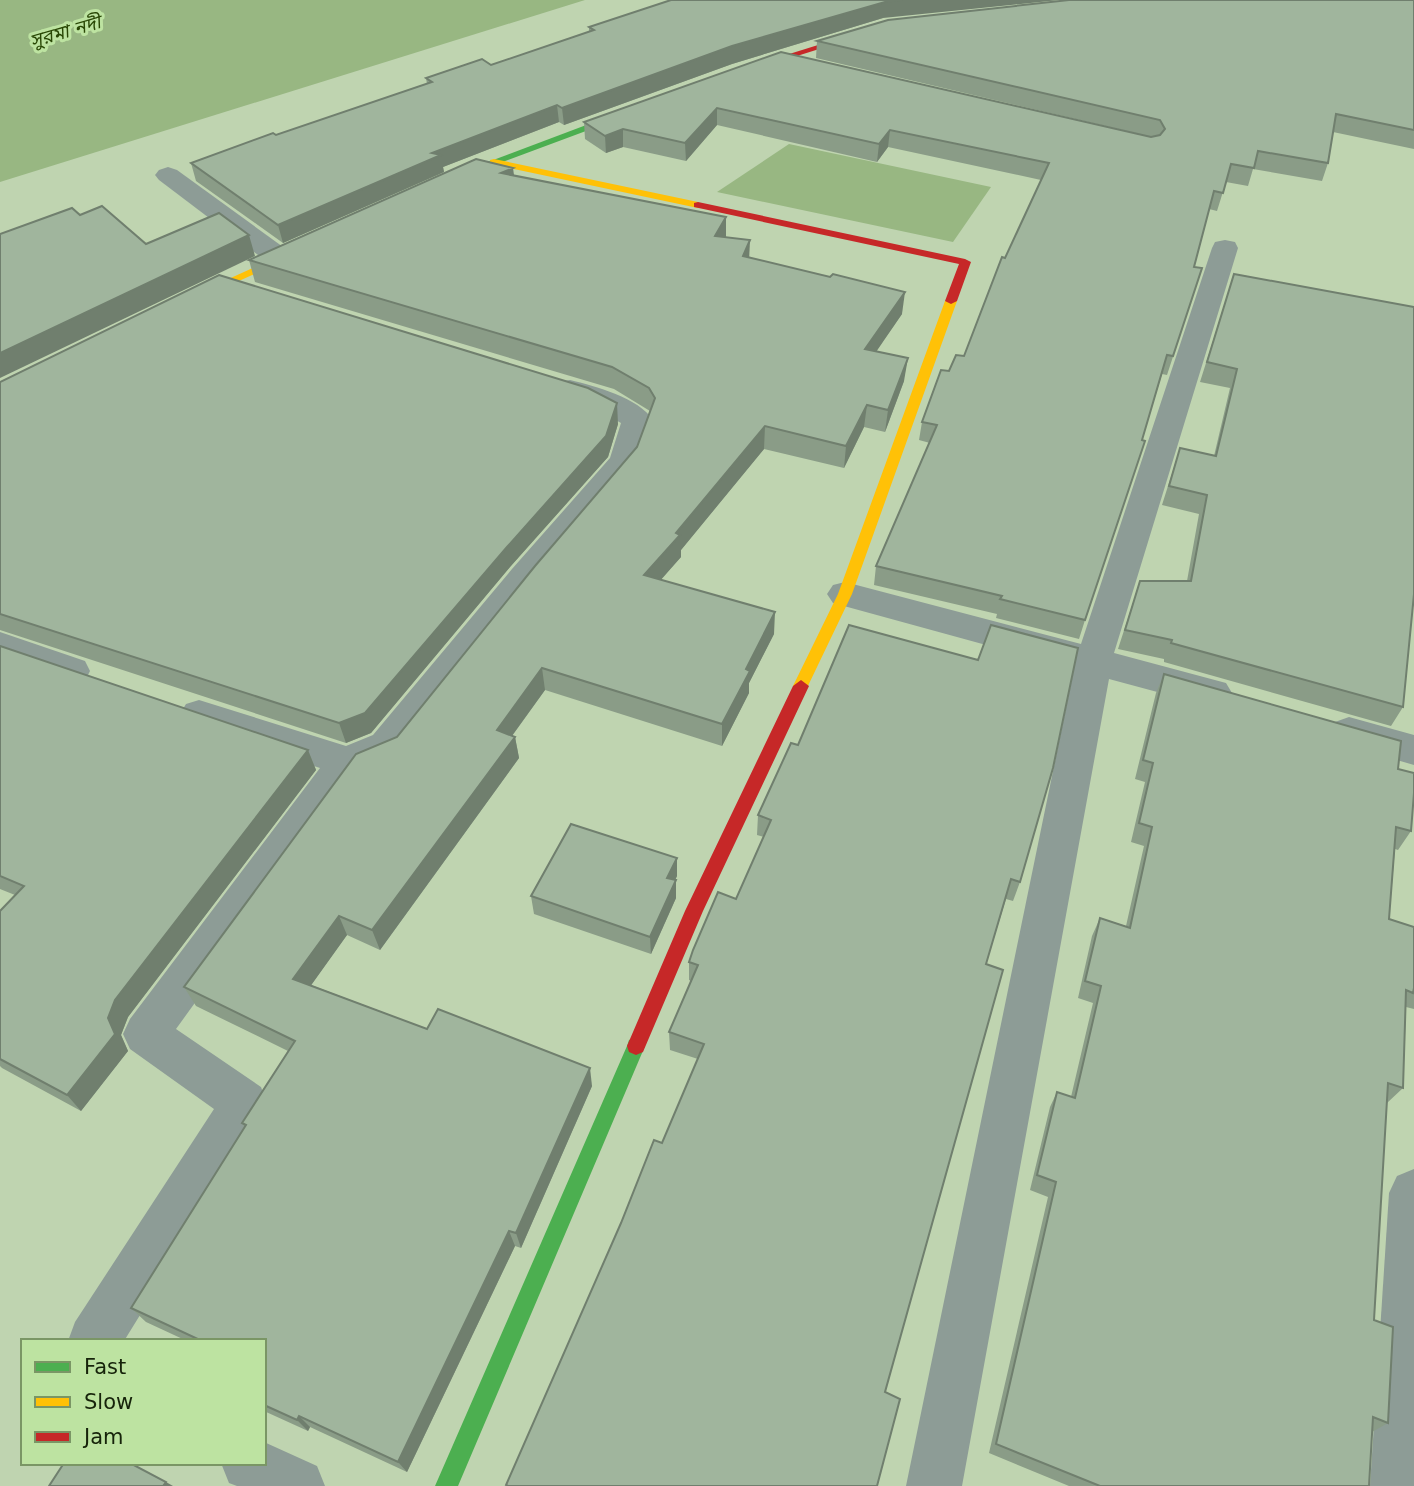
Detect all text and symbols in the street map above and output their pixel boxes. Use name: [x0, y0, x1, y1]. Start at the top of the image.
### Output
water label: সুরমা নদী: [27, 9, 107, 53]
legend: [21, 1339, 266, 1465]
text: Fast: [84, 1355, 126, 1379]
text: Slow: [84, 1390, 133, 1414]
text: Jam: [82, 1425, 124, 1449]

